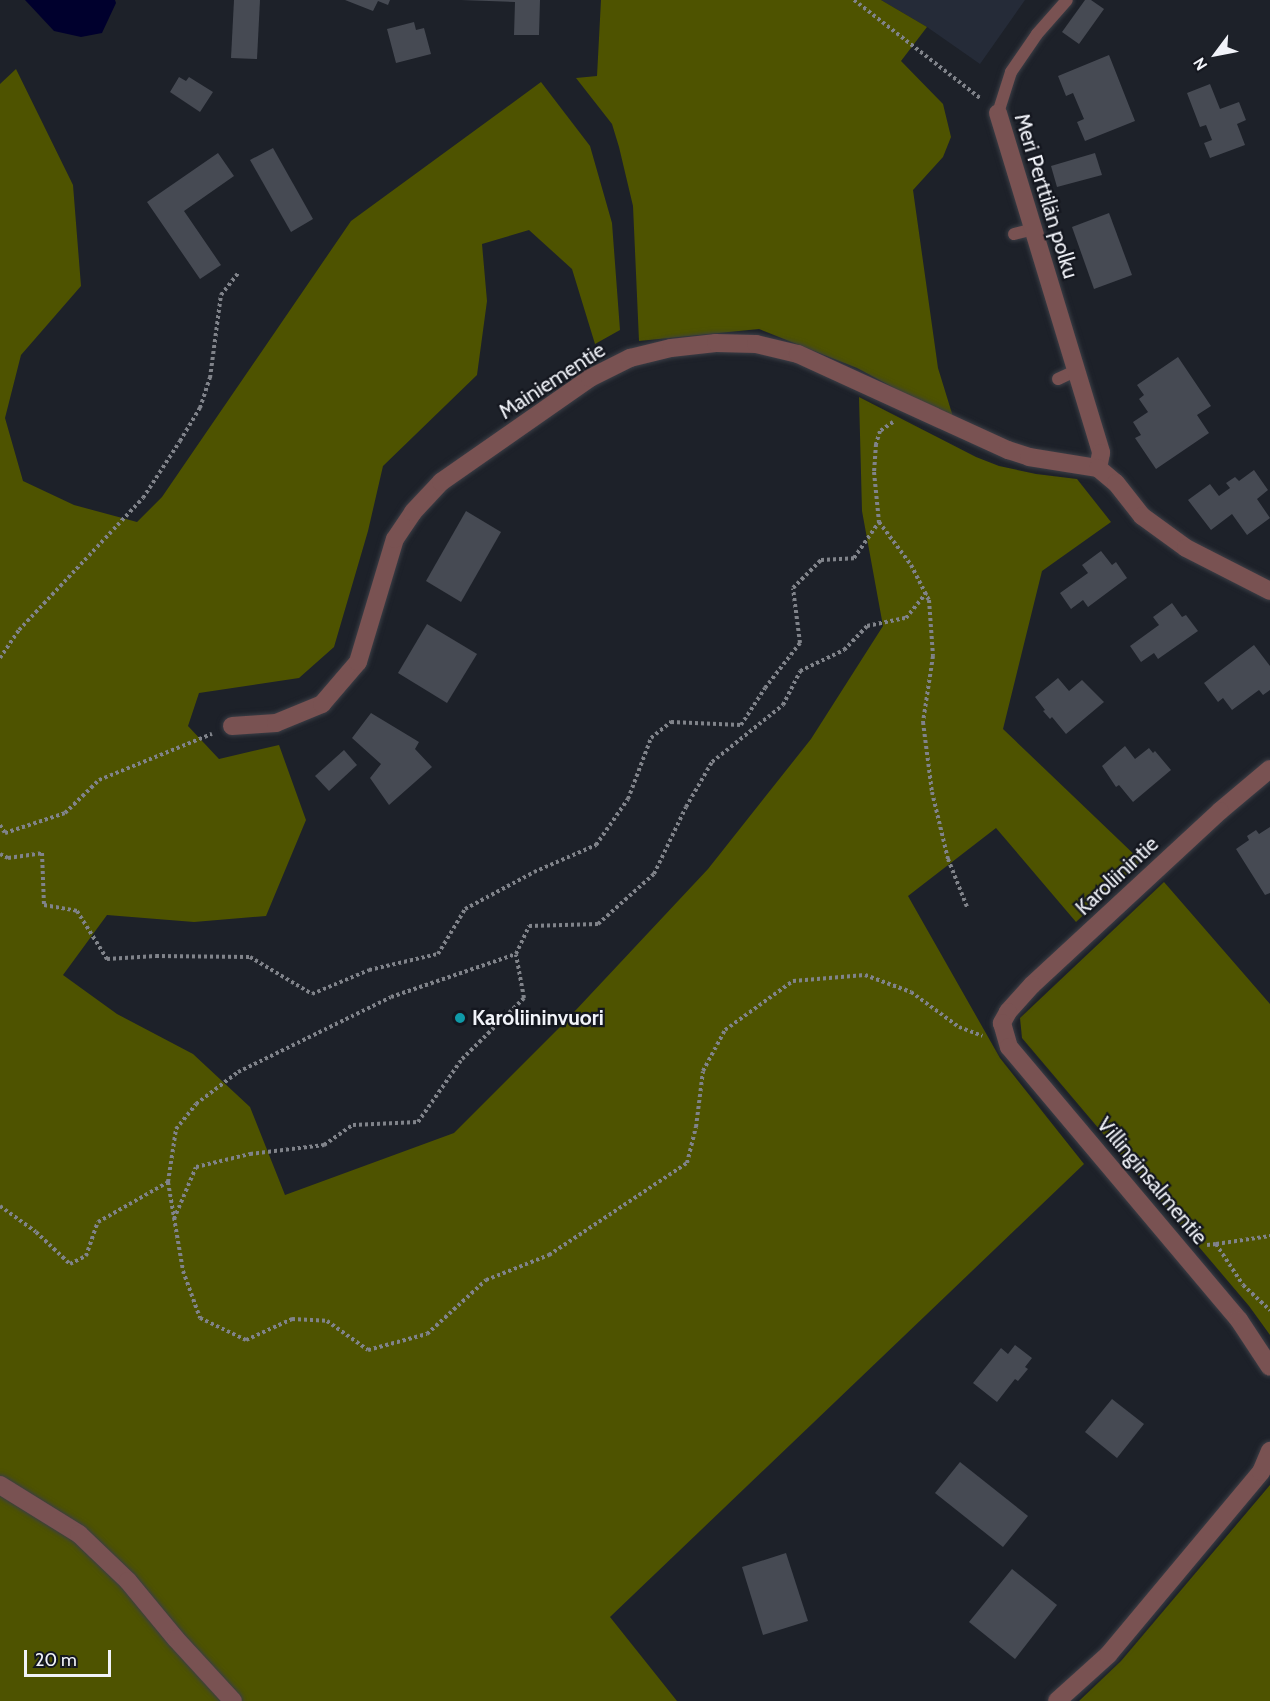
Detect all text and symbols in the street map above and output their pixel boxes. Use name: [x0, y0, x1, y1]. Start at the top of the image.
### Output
north arrow: [1186, 24, 1246, 84]
text: N: [1189, 54, 1211, 74]
street label: Meri Perttilän polku: [1009, 110, 1083, 282]
street label: Mainiementie: [494, 337, 610, 425]
street label: Karoliinintie: [1070, 831, 1164, 921]
place label: Karoliininvuori: [472, 1005, 604, 1031]
marker: Karoliininvuori: [453, 1011, 467, 1025]
street label: Villinginsalmentie: [1092, 1112, 1212, 1250]
scale bar: [27, 1638, 114, 1676]
text: 20 m: [35, 1649, 77, 1671]

